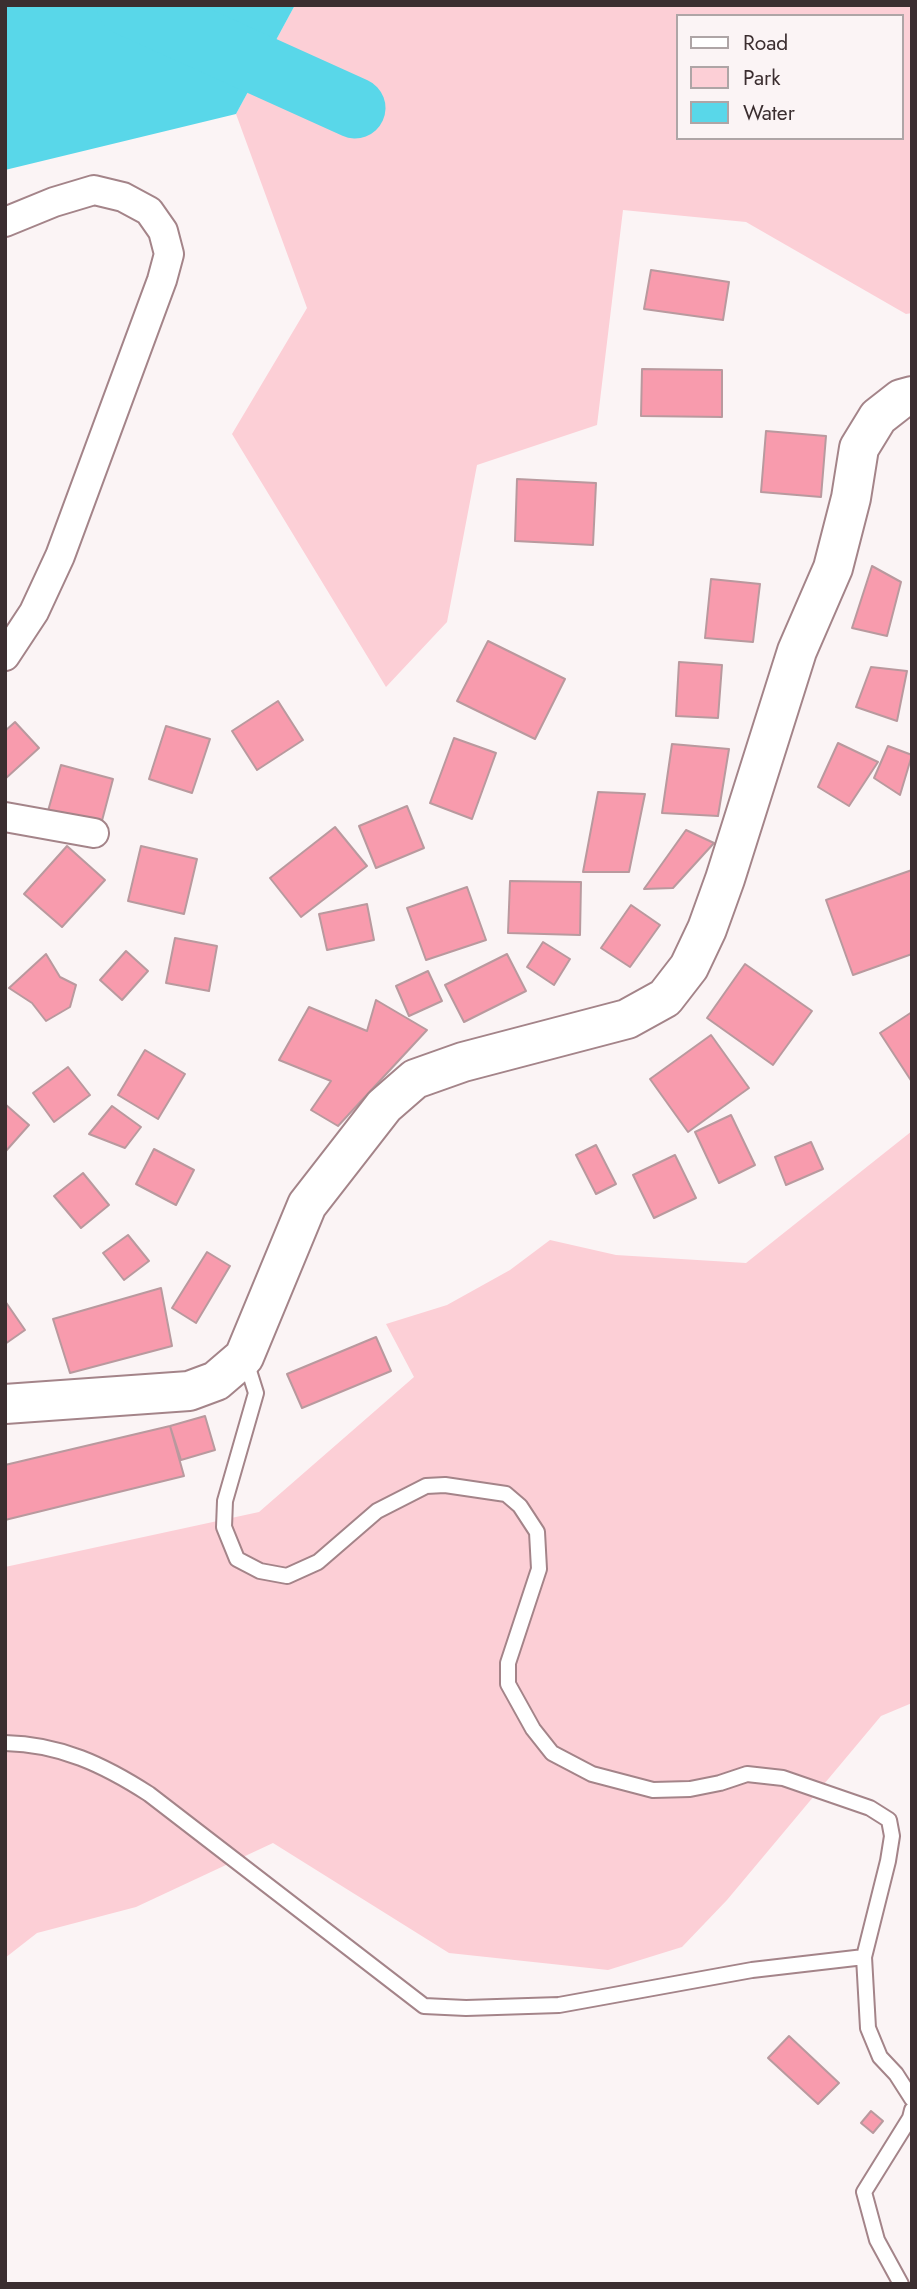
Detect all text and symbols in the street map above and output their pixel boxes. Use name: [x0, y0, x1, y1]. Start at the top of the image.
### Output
legend: [676, 14, 903, 140]
text: Road: [743, 28, 788, 58]
text: Park: [743, 63, 780, 93]
text: Water: [743, 98, 795, 128]

